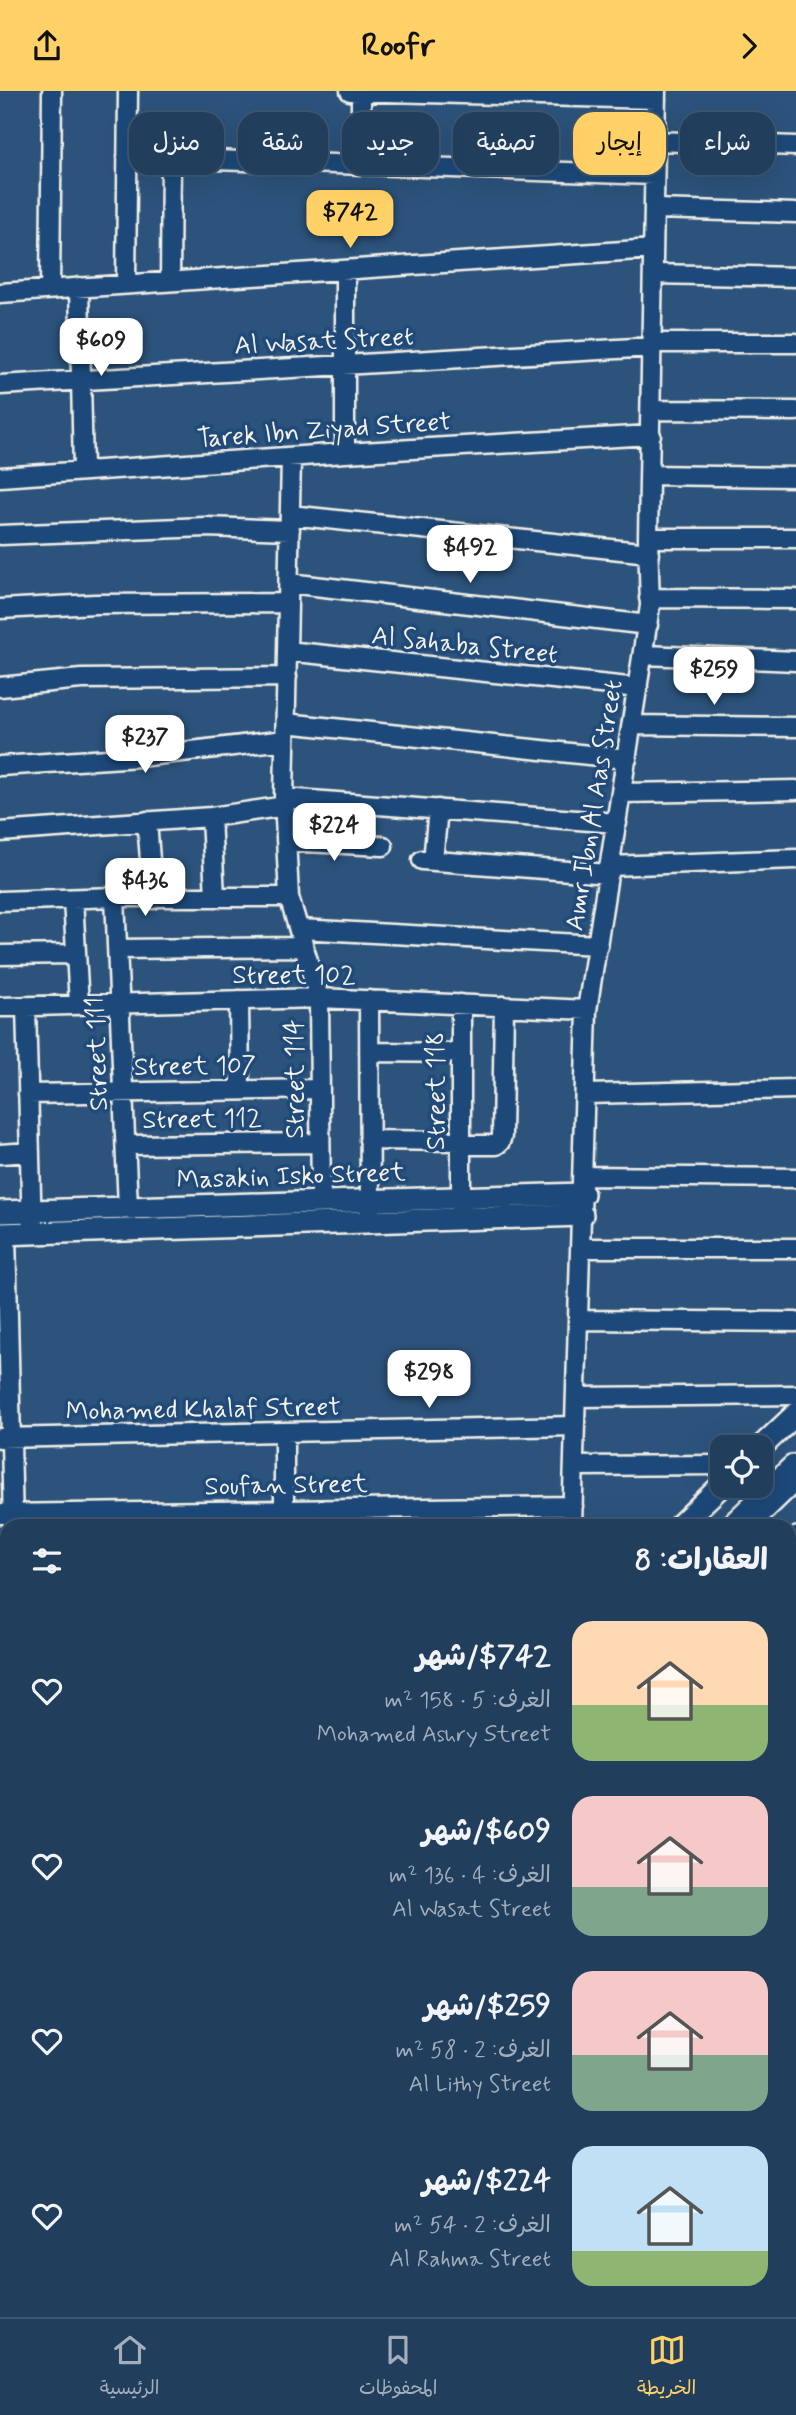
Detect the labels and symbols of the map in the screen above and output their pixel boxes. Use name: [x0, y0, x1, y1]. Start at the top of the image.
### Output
pin: $742: [309, 191, 391, 250]
pin: $609: [60, 319, 142, 378]
street label: Al Wasat Street: [233, 320, 415, 364]
street label: Tarek Ibn Ziyad Street: [196, 405, 453, 457]
pin: $492: [429, 525, 511, 585]
street label: Al Sahaba Street: [370, 619, 560, 673]
pin: $259: [673, 647, 755, 707]
street label: Amr Ibn Al Aas Street: [558, 677, 632, 933]
pin: $237: [104, 715, 186, 775]
pin: $224: [293, 803, 375, 863]
pin: $436: [104, 859, 186, 918]
street label: Street 102: [232, 959, 356, 993]
street label: Street 111: [79, 996, 117, 1112]
street label: Street 114: [279, 1019, 313, 1139]
street label: Street 118: [420, 1032, 454, 1150]
street label: Street 107: [134, 1049, 257, 1085]
street label: Street 112: [142, 1102, 262, 1138]
street label: Masakin Isko Street: [176, 1156, 406, 1198]
pin: $298: [388, 1351, 470, 1410]
street label: Mohamed Khalaf Street: [65, 1391, 341, 1429]
street label: Soufan Street: [204, 1468, 368, 1504]

